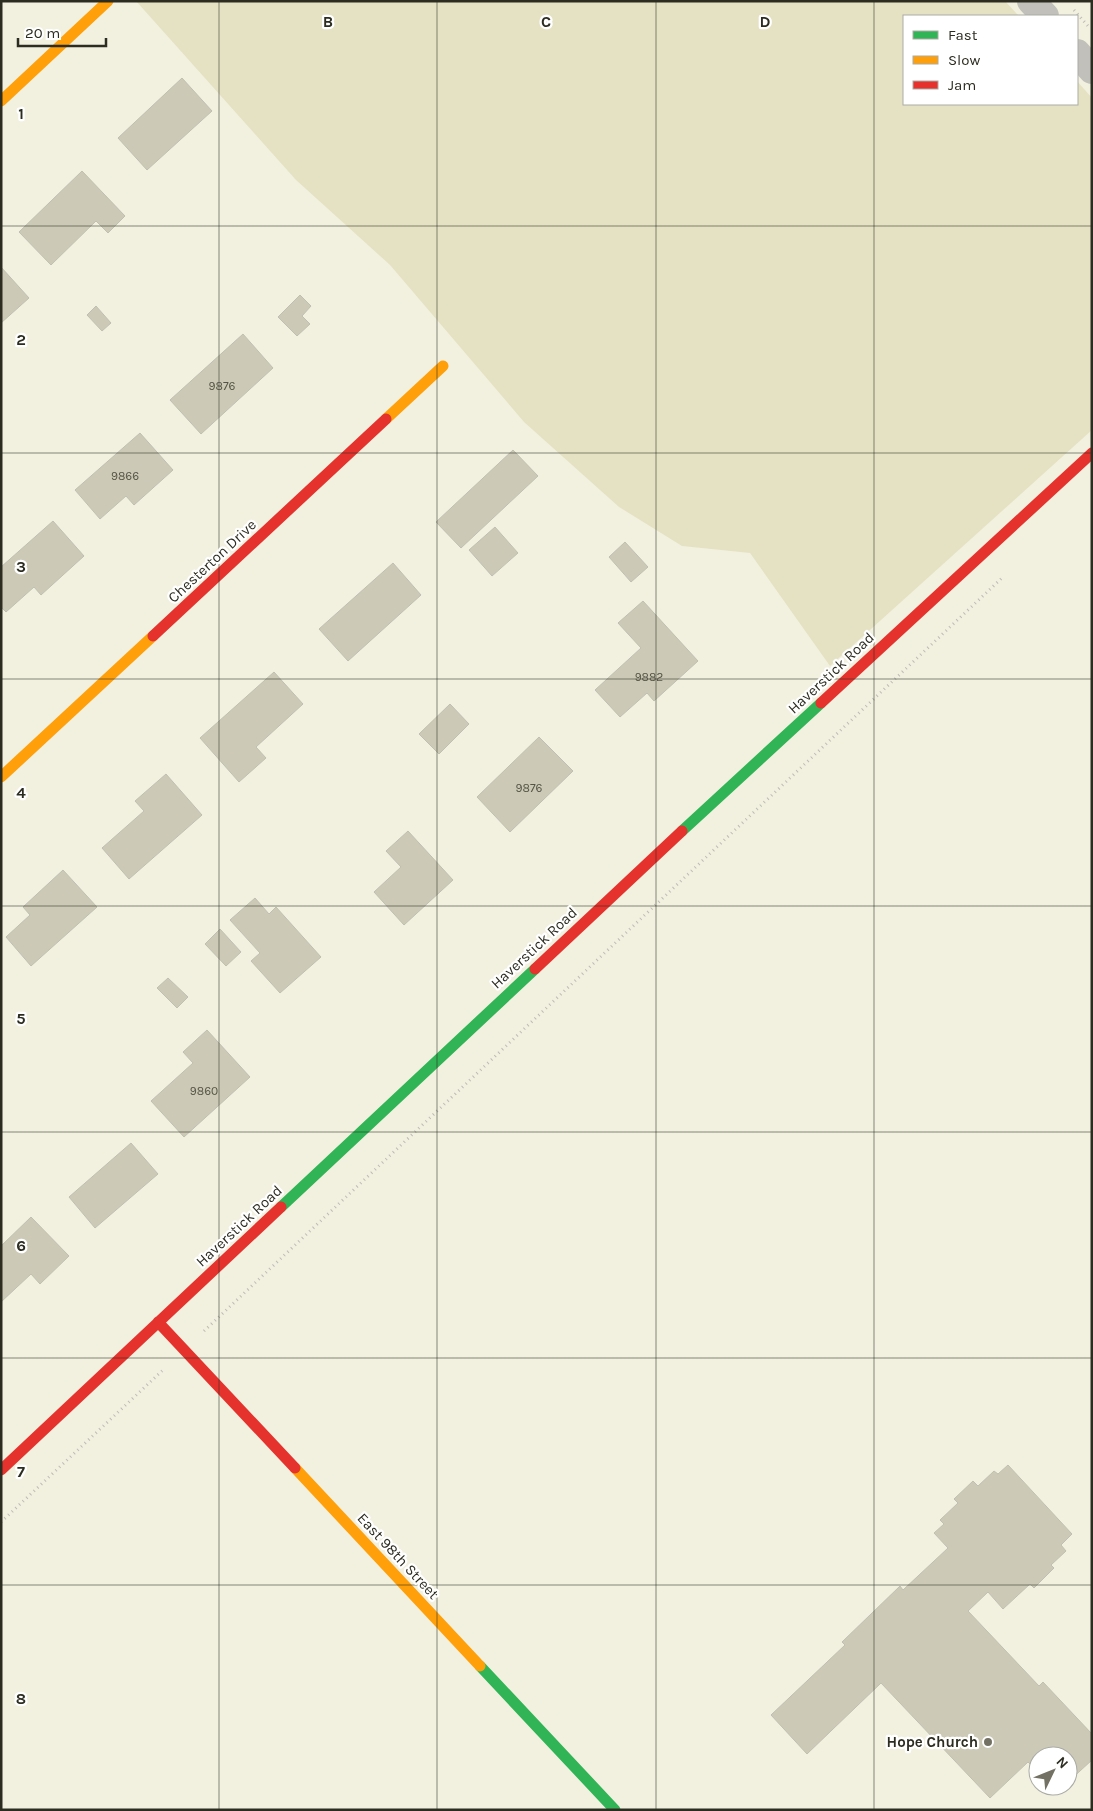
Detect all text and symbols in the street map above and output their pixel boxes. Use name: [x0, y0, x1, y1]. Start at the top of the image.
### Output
text: B: [323, 12, 333, 31]
text: C: [541, 12, 551, 31]
text: D: [760, 12, 771, 31]
scale bar: [18, 15, 105, 47]
legend: [903, 15, 1078, 105]
text: 20 m: [25, 24, 60, 42]
text: Fast: [948, 26, 978, 44]
text: Slow: [948, 51, 980, 69]
text: Jam: [948, 76, 976, 94]
text: 1: [18, 104, 24, 123]
text: 2: [16, 330, 26, 349]
house number: 9876: [209, 379, 236, 393]
house number: 9866: [111, 469, 139, 483]
street label: Chesterton Drive: [164, 516, 260, 606]
text: 3: [16, 557, 26, 576]
street label: Haverstick Road: [784, 628, 878, 718]
house number: 9882: [635, 670, 663, 684]
house number: 9876: [516, 781, 543, 795]
text: 4: [16, 783, 26, 802]
street label: Haverstick Road: [487, 903, 581, 993]
text: 5: [16, 1009, 26, 1028]
house number: 9860: [190, 1084, 218, 1098]
street label: Haverstick Road: [192, 1181, 286, 1271]
text: 6: [16, 1236, 26, 1255]
text: 7: [17, 1462, 25, 1481]
street label: East 98th Street: [354, 1509, 443, 1603]
text: 8: [16, 1689, 26, 1708]
place label: Hope Church: [887, 1733, 978, 1751]
marker: Hope Church: [982, 1736, 994, 1748]
north arrow: [1028, 1746, 1078, 1796]
text: N: [1052, 1753, 1072, 1772]

